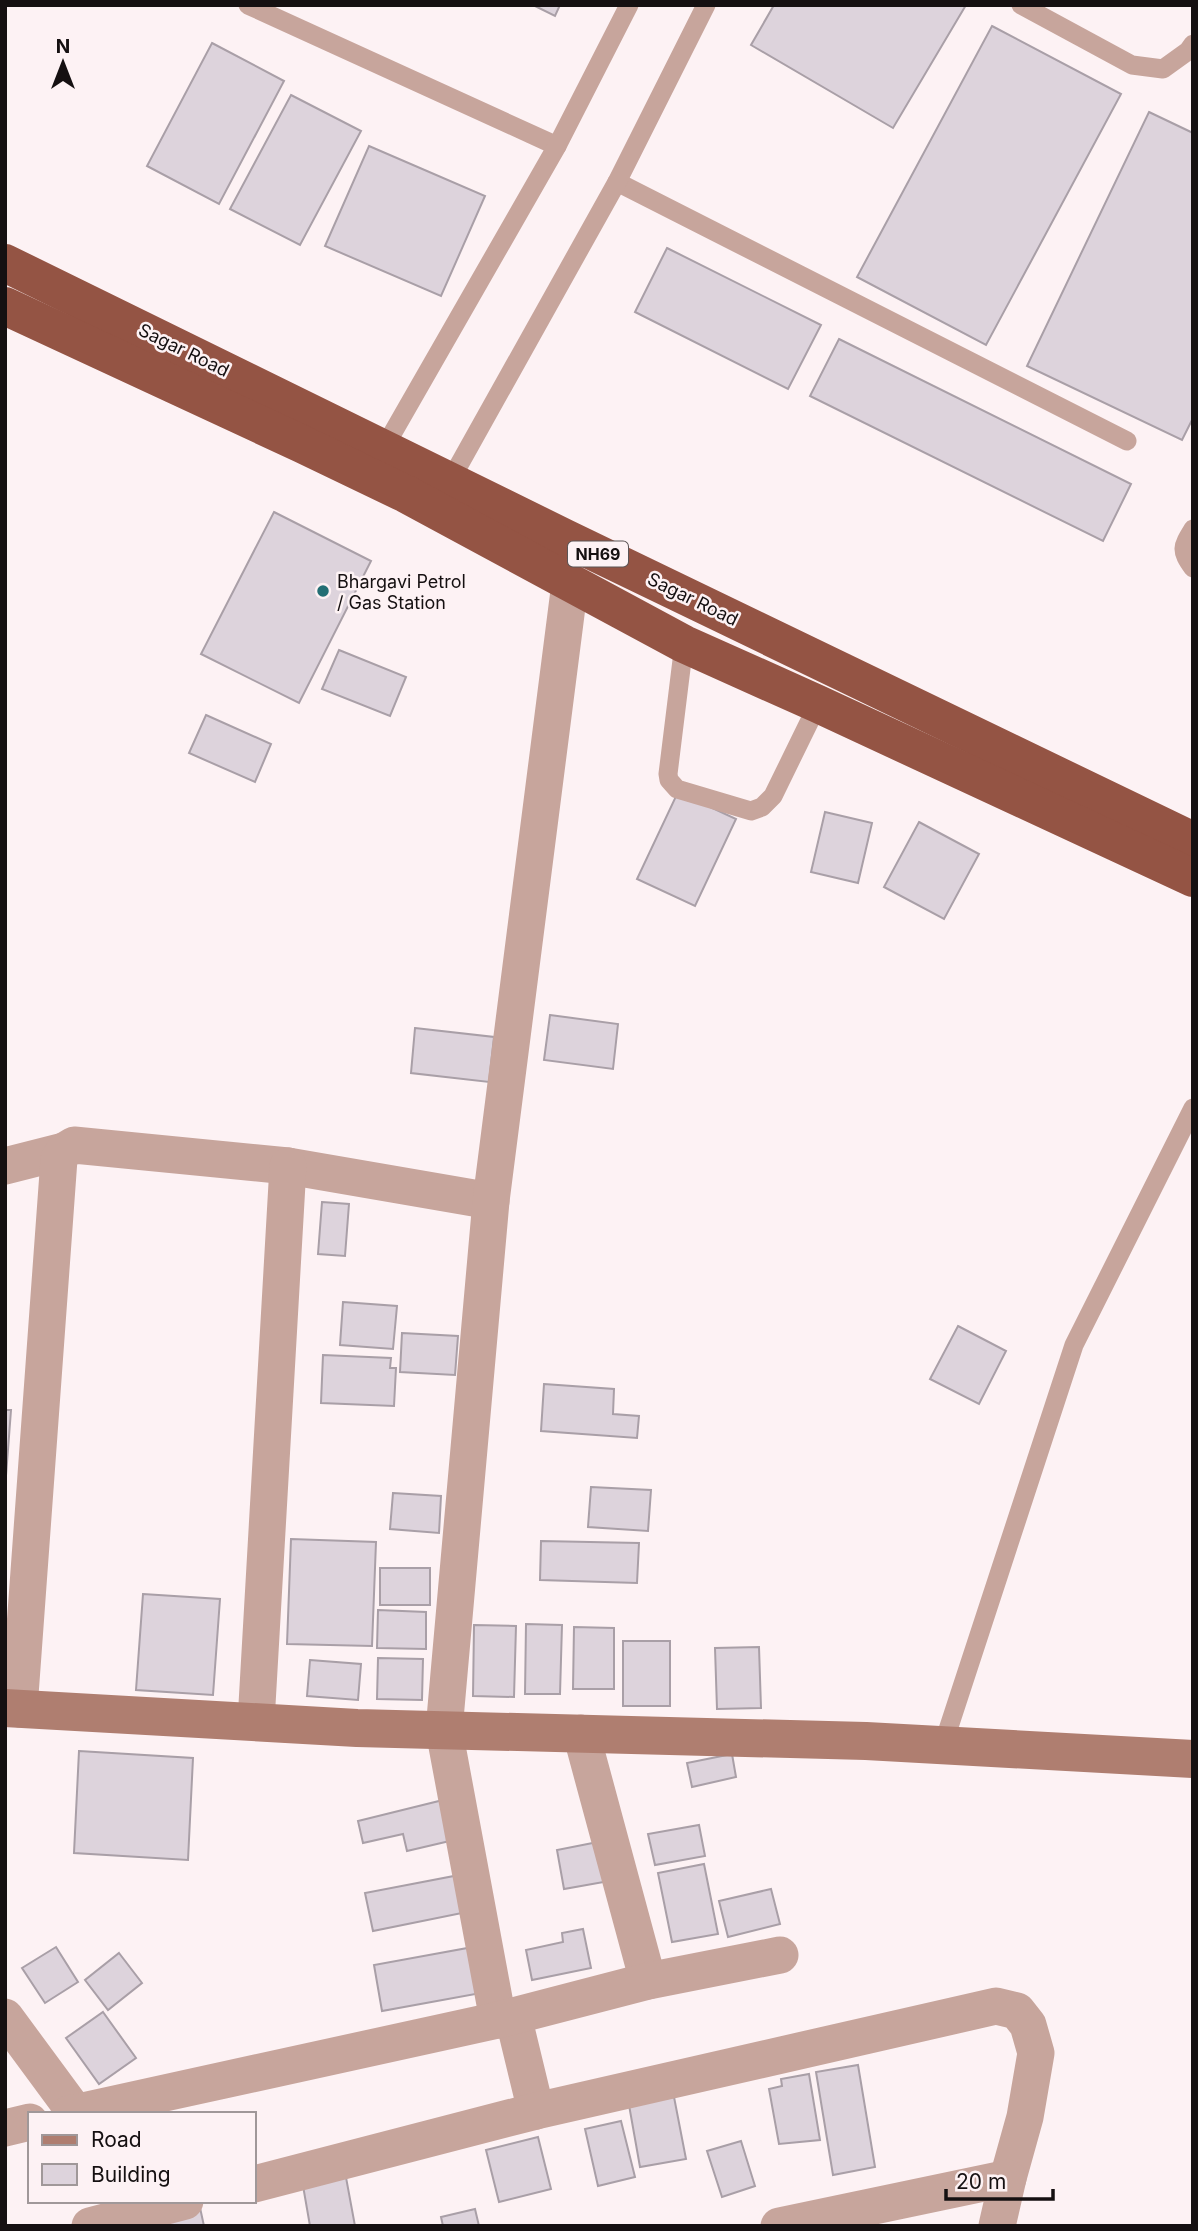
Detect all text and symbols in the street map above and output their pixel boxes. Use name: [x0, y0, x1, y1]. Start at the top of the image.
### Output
north arrow: [28, 28, 98, 98]
text: N: [56, 35, 70, 58]
street label: Sagar Road: [135, 319, 233, 381]
road number: NH69: [568, 541, 628, 566]
street label: Sagar Road: [644, 568, 742, 630]
place label: Bhargavi Petrol / Gas Station: [337, 571, 466, 613]
marker: Bhargavi Petrol / Gas Station: [315, 583, 331, 599]
legend: [28, 2112, 256, 2203]
text: Road: [91, 2127, 142, 2152]
scale bar: [946, 2158, 1053, 2202]
text: Building: [91, 2162, 171, 2187]
text: 20 m: [956, 2169, 1006, 2194]

